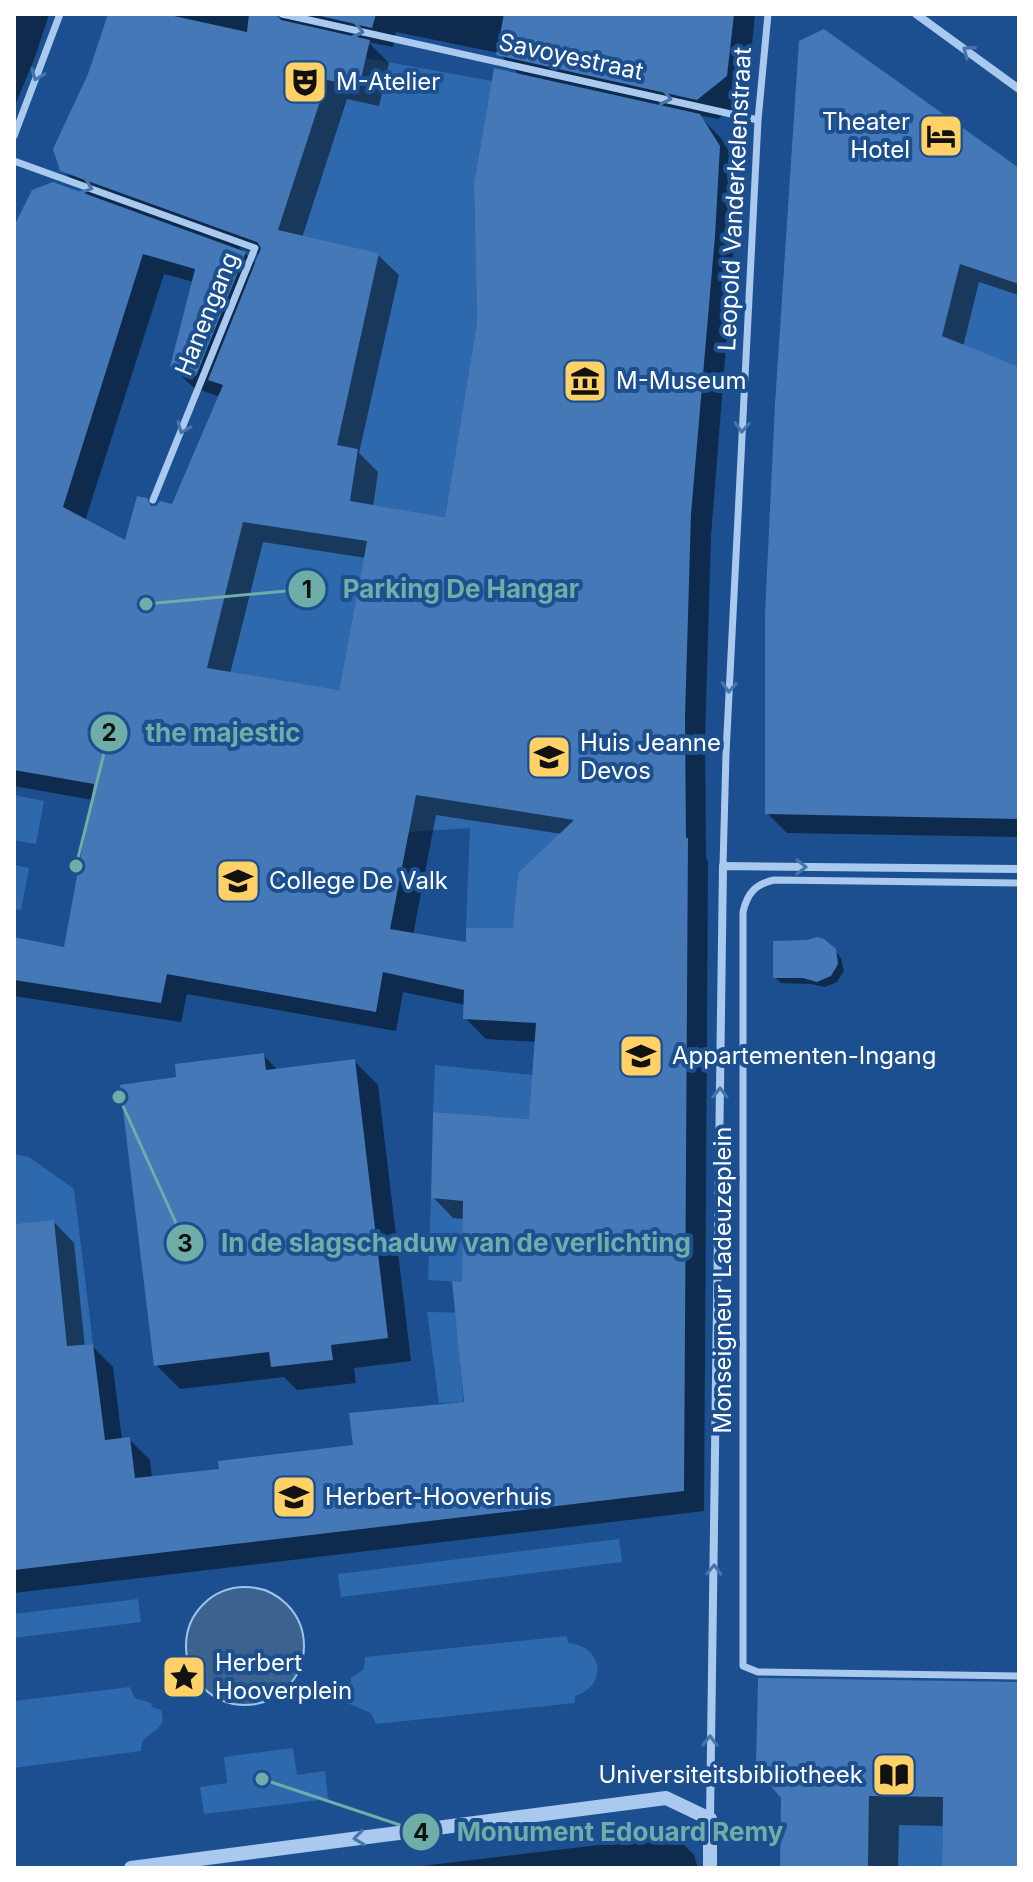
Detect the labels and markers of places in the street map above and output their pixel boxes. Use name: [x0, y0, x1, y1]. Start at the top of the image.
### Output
theatre icon: M-Atelier: [281, 58, 329, 106]
place label: M-Atelier: [336, 67, 440, 96]
place label: Theater Hotel: [822, 107, 910, 164]
hotel icon: Theater Hotel: [917, 112, 965, 160]
museum icon: M-Museum: [561, 357, 609, 405]
place label: M-Museum: [616, 366, 746, 395]
callout: Parking De Hangar: [287, 564, 596, 614]
callout: the majestic: [89, 708, 316, 758]
place label: Huis Jeanne Devos: [580, 728, 721, 785]
school or university icon: Huis Jeanne Devos: [525, 733, 573, 781]
school or university icon: College De Valk: [214, 857, 262, 905]
place label: College De Valk: [269, 866, 448, 895]
school or university icon: Appartementen-Ingang: [617, 1032, 665, 1080]
place label: Appartementen-Ingang: [672, 1041, 936, 1070]
callout: In de slagschaduw van de verlichting: [165, 1218, 707, 1268]
school or university icon: Herbert-Hooverhuis: [270, 1473, 318, 1521]
place label: Herbert-Hooverhuis: [325, 1482, 552, 1511]
place label: Herbert Hooverplein: [215, 1648, 352, 1705]
place icon: Herbert Hooverplein: [160, 1653, 208, 1701]
library icon: Universiteitsbibliotheek: [870, 1751, 918, 1799]
place label: Universiteitsbibliotheek: [598, 1760, 863, 1789]
callout: Monument Edouard Remy: [401, 1807, 800, 1857]

